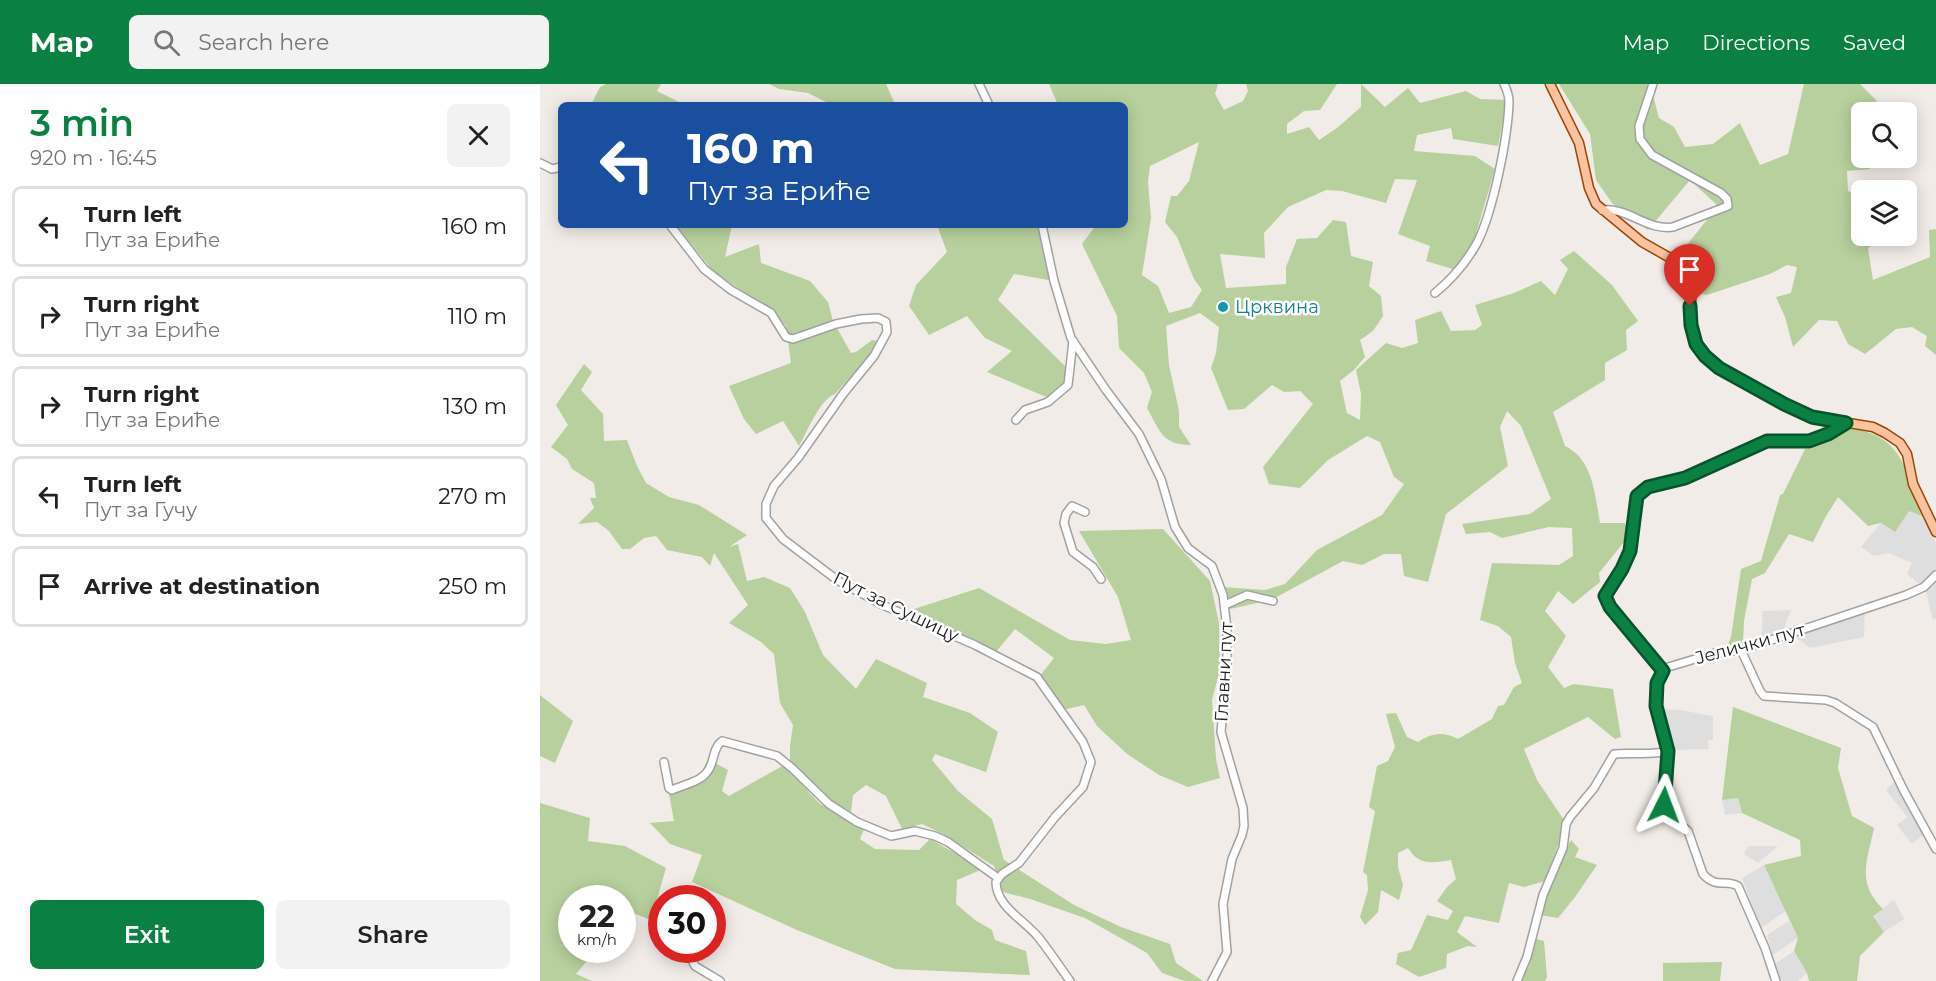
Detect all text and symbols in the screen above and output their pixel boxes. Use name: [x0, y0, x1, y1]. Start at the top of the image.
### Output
search box: [129, 15, 549, 69]
text: Map: [30, 25, 93, 59]
icon: search: [150, 26, 183, 59]
text: Search here: [198, 29, 329, 56]
text: Map: [1623, 30, 1669, 55]
text: Directions: [1702, 30, 1810, 55]
text: Saved: [1843, 30, 1906, 55]
text: 3 min: [30, 101, 134, 145]
map controls: [1851, 102, 1917, 246]
button: search: [1851, 102, 1917, 168]
button: close: [447, 104, 510, 167]
text: 160 m: [687, 122, 815, 174]
icon: left: [588, 126, 666, 204]
text: 920 m · 16:45: [30, 146, 157, 170]
text: Пут за Ериће: [687, 174, 871, 207]
button: layers: [1851, 180, 1917, 246]
text: Turn left: [84, 201, 182, 228]
icon: left: [33, 210, 66, 243]
text: 160 m: [442, 213, 507, 240]
text: Пут за Ериће: [84, 228, 220, 252]
pin: [1664, 244, 1715, 306]
icon: arrive: [1673, 253, 1706, 286]
text: Turn right: [84, 291, 199, 318]
place label: Црквина: [1235, 296, 1319, 318]
icon: right: [33, 300, 66, 333]
marker: Црквина: [1216, 300, 1230, 314]
text: 110 m: [447, 303, 507, 330]
text: Пут за Ериће: [84, 318, 220, 342]
text: Turn right: [84, 381, 199, 408]
icon: right: [33, 390, 66, 423]
text: 130 m: [443, 393, 507, 420]
text: Пут за Ериће: [84, 408, 220, 432]
text: Turn left: [84, 471, 182, 498]
icon: left: [33, 480, 66, 513]
text: 270 m: [438, 483, 507, 510]
text: Пут за Гучу: [84, 498, 197, 522]
street label: Пут за Сушицу: [829, 567, 963, 647]
icon: arrive: [33, 570, 66, 603]
text: Arrive at destination: [84, 573, 320, 600]
text: 250 m: [438, 573, 507, 600]
street label: Јелички пут: [1692, 619, 1808, 669]
street label: Главни пут: [1210, 621, 1238, 723]
position arrow: [1632, 773, 1696, 837]
speed limit sign: 30: [648, 885, 726, 963]
text: 22: [579, 898, 615, 935]
button: Exit: [30, 900, 264, 969]
button: Share: [276, 900, 510, 969]
text: km/h: [577, 930, 617, 949]

